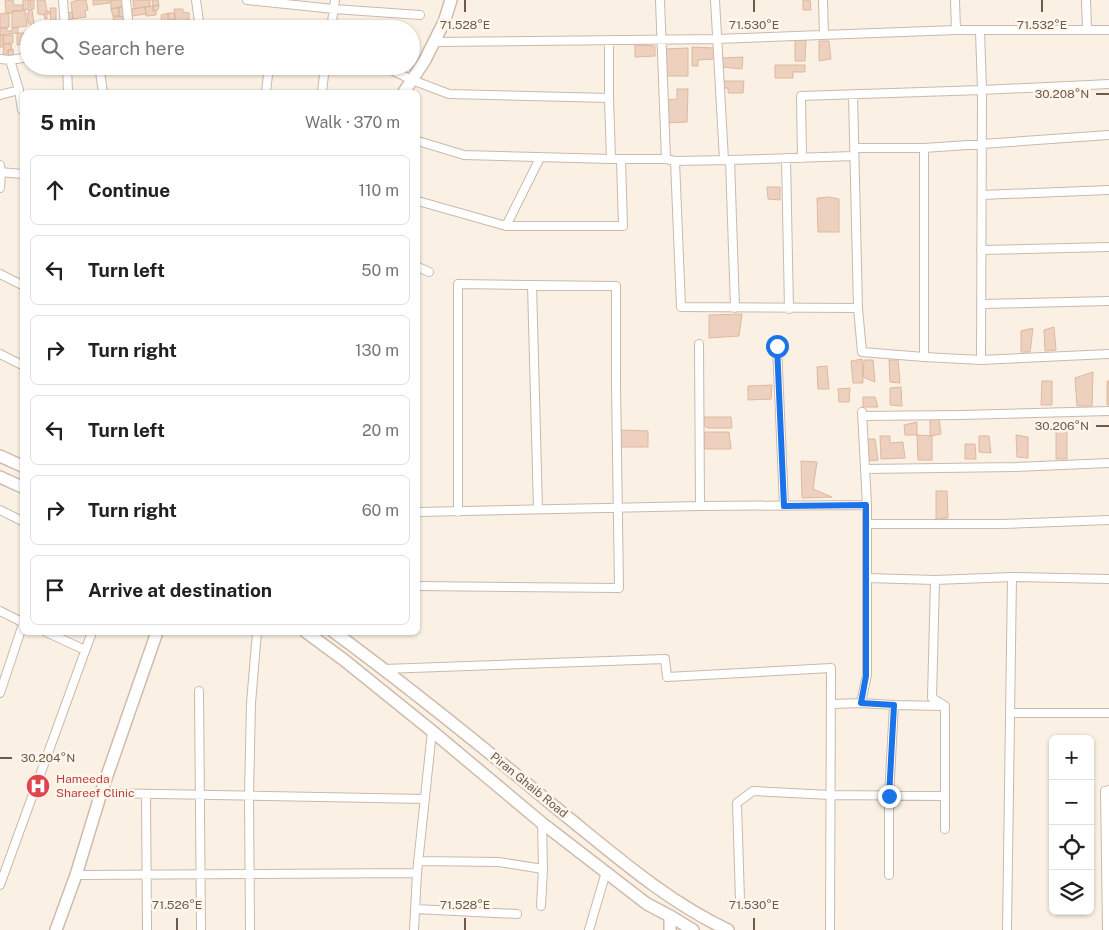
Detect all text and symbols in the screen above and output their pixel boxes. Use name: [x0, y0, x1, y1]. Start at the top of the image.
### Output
text: 71.528°E: [440, 18, 490, 32]
text: 71.530°E: [729, 18, 779, 32]
text: 71.532°E: [1017, 18, 1067, 32]
search box: [20, 20, 420, 75]
icon: search: [38, 34, 66, 62]
text: Search here: [78, 37, 185, 59]
text: 30.208°N: [1035, 87, 1089, 101]
text: 5 min: [40, 110, 96, 135]
text: Walk · 370 m: [305, 113, 400, 132]
icon: ahead: [41, 176, 69, 204]
text: Continue: [88, 179, 170, 201]
text: 110 m: [358, 181, 399, 200]
icon: left: [41, 256, 69, 284]
text: Turn left: [88, 259, 165, 281]
text: 50 m: [361, 261, 399, 280]
route start: [766, 335, 789, 358]
icon: right: [41, 336, 69, 364]
text: Turn right: [88, 339, 177, 361]
text: 130 m: [355, 341, 399, 360]
icon: left: [41, 416, 69, 444]
text: Turn left: [88, 419, 165, 441]
text: 30.206°N: [1035, 419, 1089, 433]
text: 20 m: [362, 421, 399, 440]
icon: right: [41, 496, 69, 524]
text: Turn right: [88, 499, 177, 521]
text: 60 m: [362, 501, 399, 520]
icon: arrive: [41, 576, 69, 604]
text: Arrive at destination: [88, 579, 272, 601]
map controls: [1049, 735, 1094, 915]
button: +: [1049, 735, 1094, 780]
street label: Piran Ghaib Road: [488, 750, 570, 820]
text: 30.204°N: [21, 751, 75, 765]
place label: Hameeda Shareef Clinic: [56, 772, 135, 800]
hospital icon: Hameeda Shareef Clinic: [25, 773, 51, 799]
button: −: [1049, 780, 1094, 825]
route end: [878, 785, 901, 808]
button: locate: [1049, 825, 1094, 870]
button: layers: [1049, 870, 1094, 915]
text: 71.526°E: [152, 898, 202, 912]
text: 71.528°E: [440, 898, 490, 912]
text: 71.530°E: [729, 898, 779, 912]

